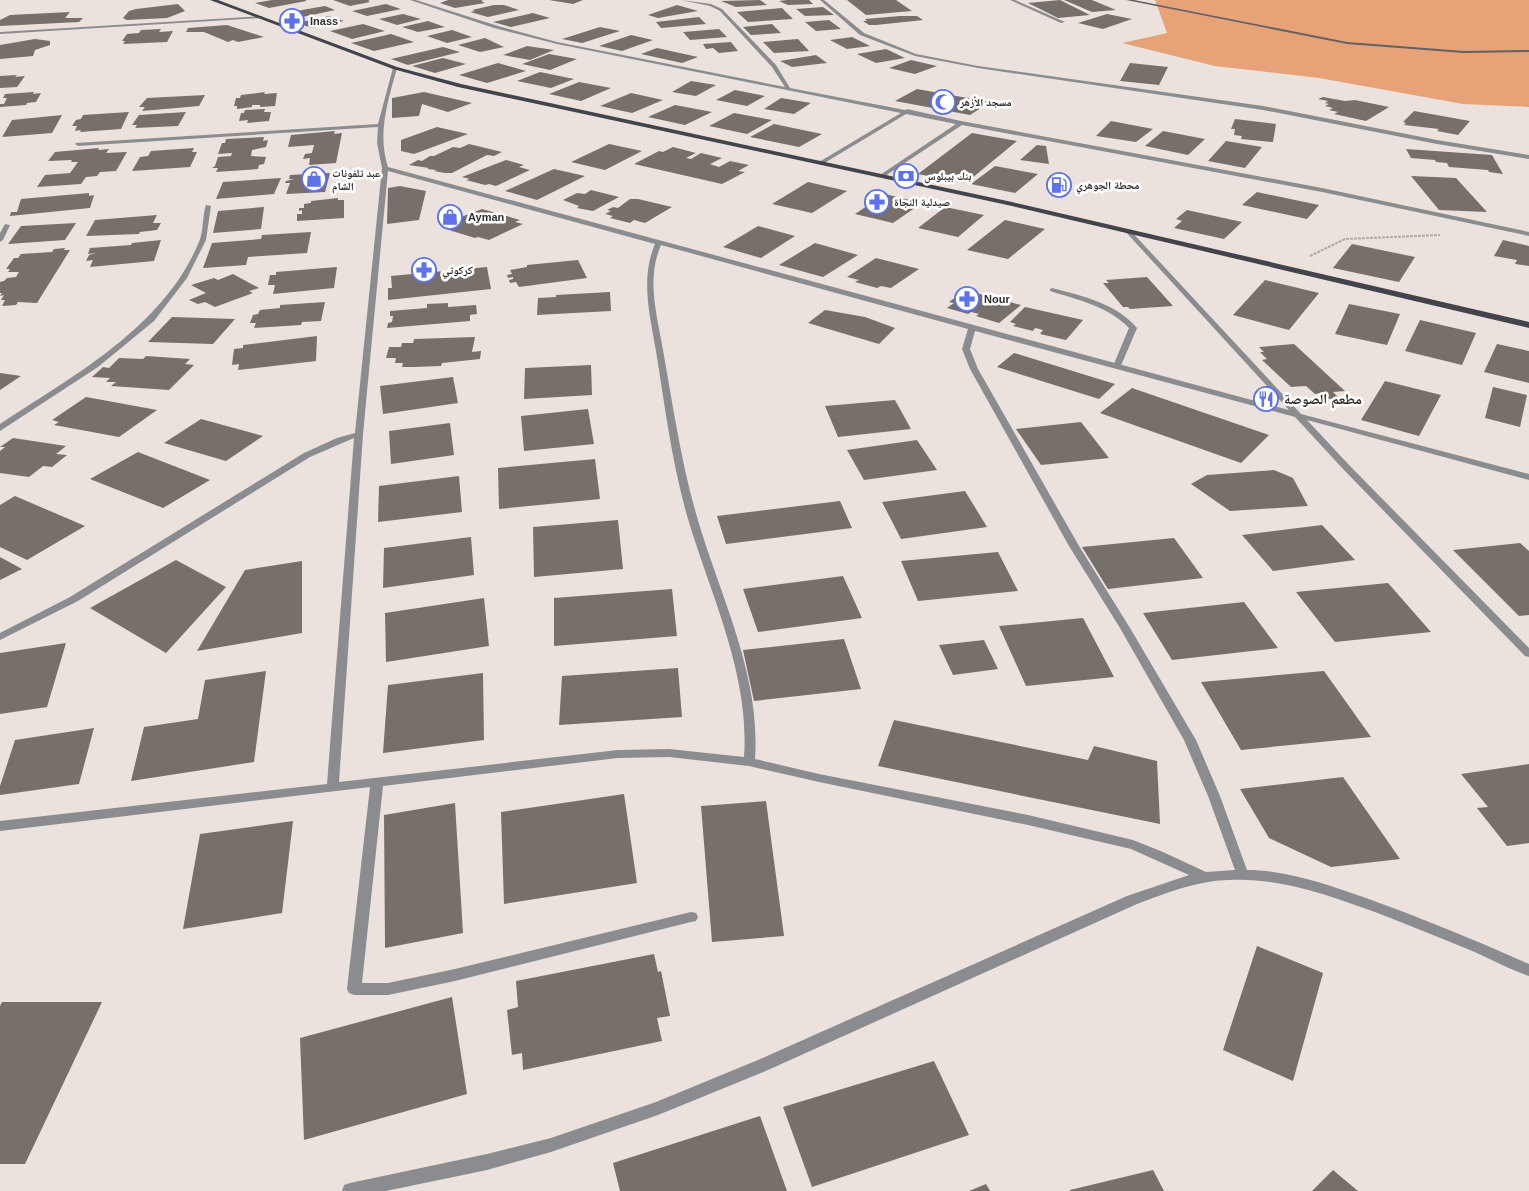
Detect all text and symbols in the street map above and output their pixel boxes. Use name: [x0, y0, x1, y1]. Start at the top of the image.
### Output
pharmacy icon: Inass: [279, 8, 305, 34]
place label: Inass: [310, 15, 338, 27]
mosque icon: مسجد الأزهر: [930, 89, 956, 115]
place label: مسجد الأزهر: [959, 96, 1012, 109]
bank icon: بنك بيبلوس: [893, 163, 919, 189]
shop icon: عبد تلفونات الشام: [301, 166, 327, 192]
place label: عبد تلفونات الشام: [332, 167, 381, 194]
place label: بنك بيبلوس: [924, 170, 971, 184]
fuel station icon: محطة الجوهري: [1046, 172, 1072, 198]
place label: محطة الجوهري: [1076, 179, 1140, 194]
pharmacy icon: صيدلية النجاة: [864, 189, 890, 215]
place label: صيدلية النجاة: [894, 196, 951, 209]
shop icon: Ayman: [437, 204, 463, 230]
place label: Ayman: [468, 211, 505, 223]
pharmacy icon: كركوتي: [411, 257, 437, 283]
place label: كركوتي: [442, 264, 473, 279]
pharmacy icon: Nour: [954, 286, 980, 312]
place label: Nour: [984, 293, 1010, 305]
restaurant icon: مطعم الصوصة: [1253, 386, 1279, 412]
place label: مطعم الصوصة: [1284, 391, 1362, 409]

